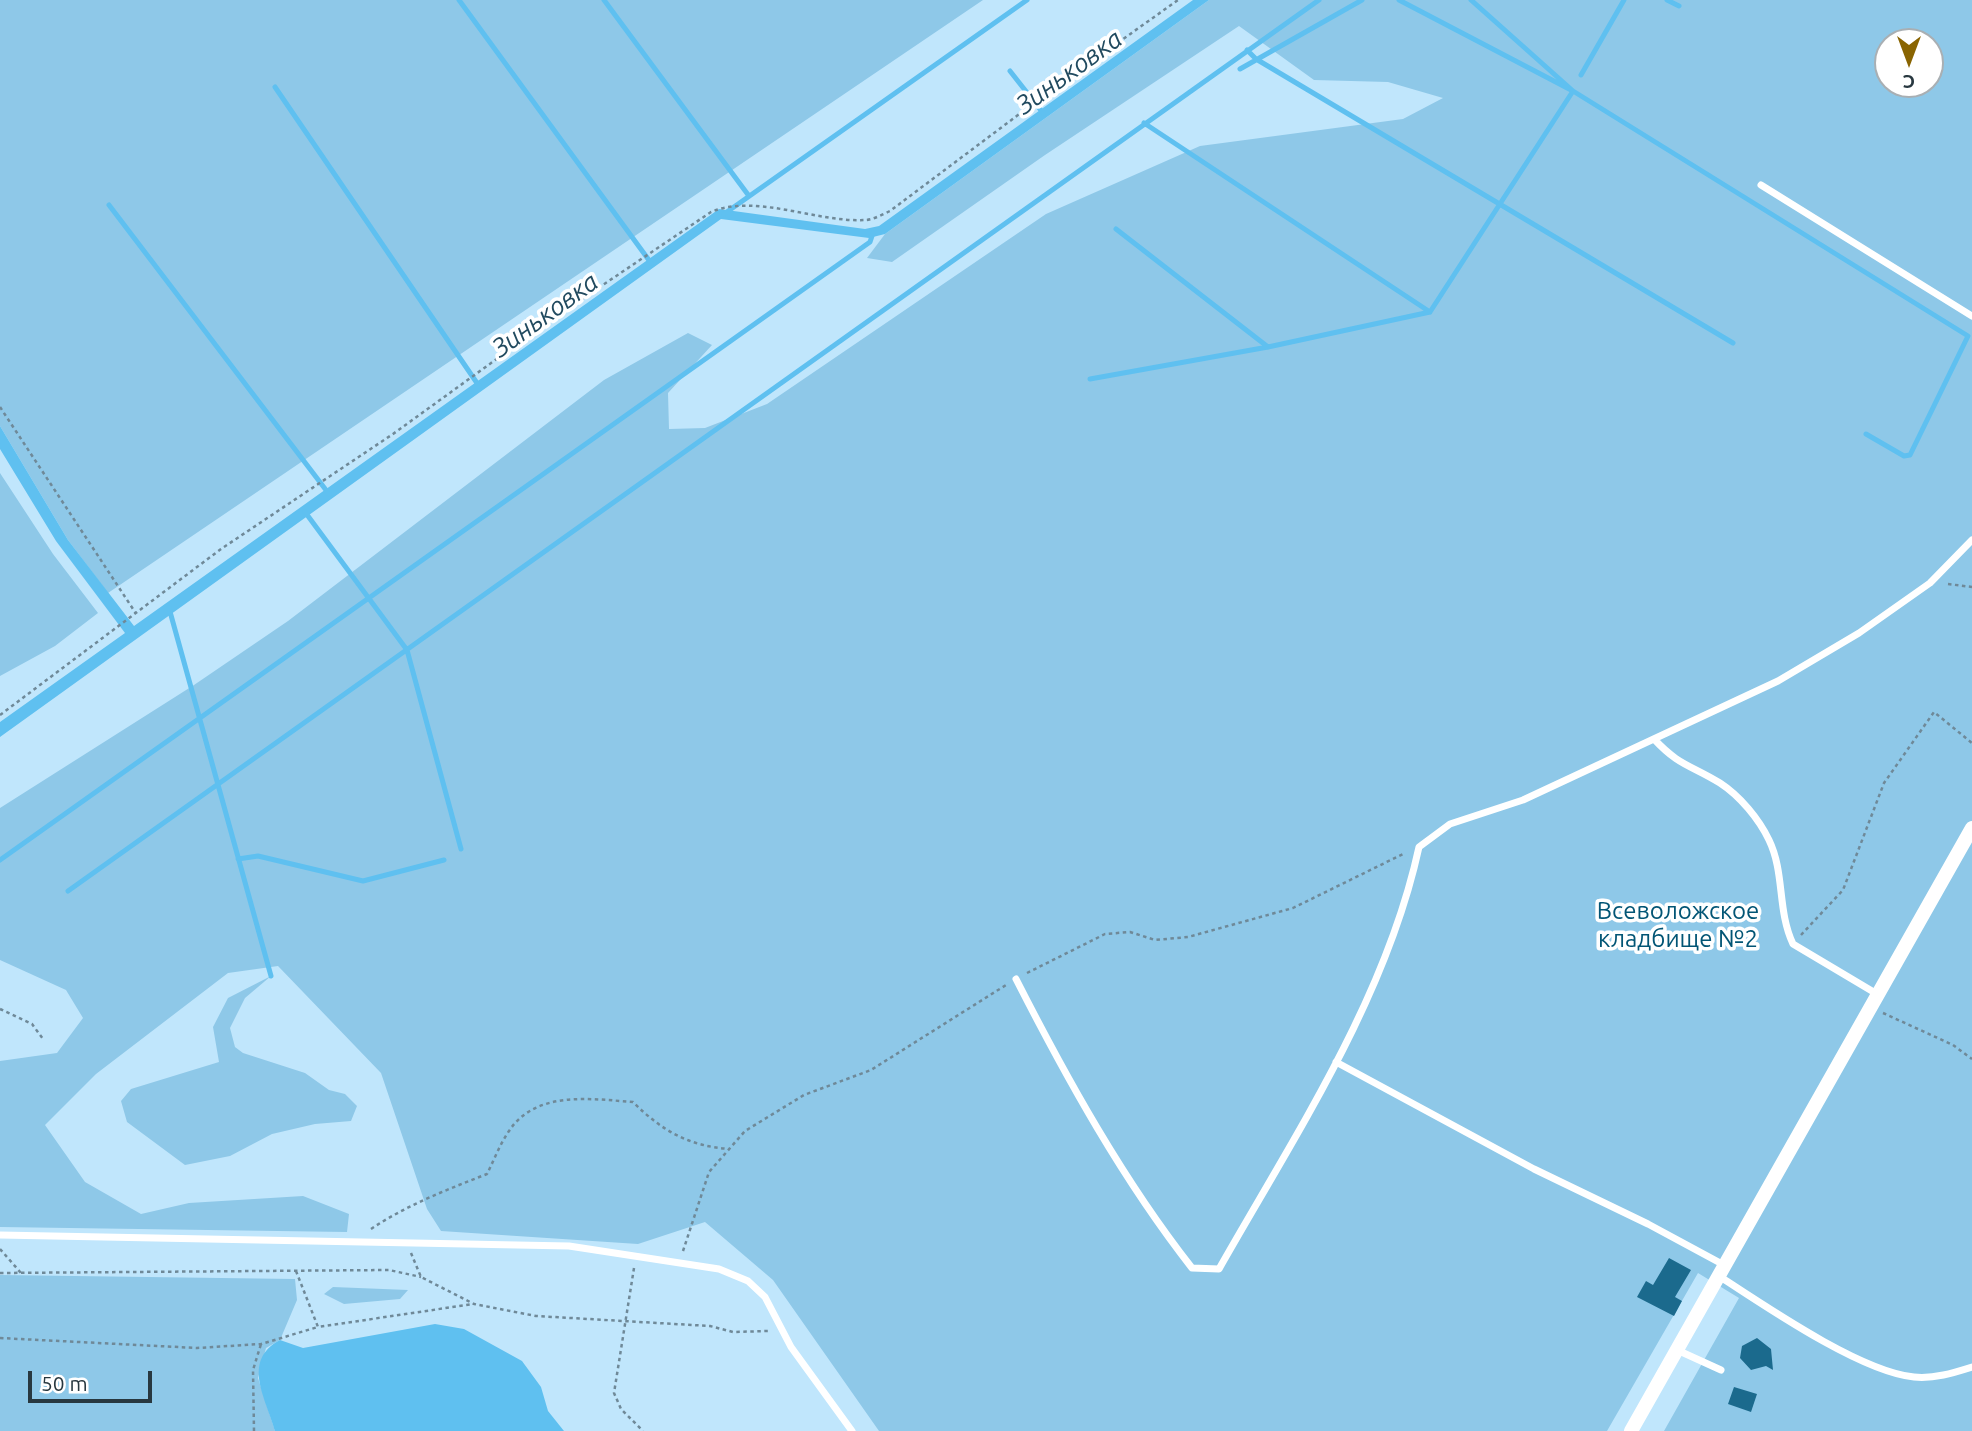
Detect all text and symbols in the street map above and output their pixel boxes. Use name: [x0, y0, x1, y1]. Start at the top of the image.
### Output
water label: Зиньковка: [1010, 23, 1128, 121]
north arrow: [1874, 28, 1944, 98]
text: С: [1903, 71, 1915, 93]
water label: Зиньковка: [486, 266, 604, 364]
park label: Всеволожское кладбище №2: [1597, 897, 1759, 953]
scale bar: [32, 1358, 156, 1402]
text: 50 m: [41, 1371, 88, 1395]

